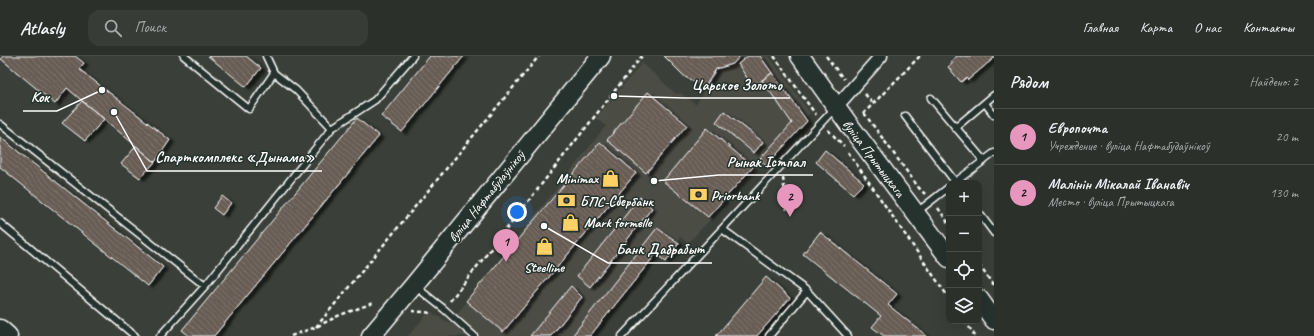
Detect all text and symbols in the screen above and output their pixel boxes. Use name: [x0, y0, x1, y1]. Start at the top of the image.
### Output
search box: [88, 10, 368, 46]
text: Atlasly: [20, 16, 64, 40]
icon: search: [102, 17, 124, 39]
text: Поиск: [134, 18, 166, 37]
text: Главная: [1083, 19, 1118, 36]
text: Карта: [1140, 19, 1172, 36]
text: О нас: [1194, 19, 1221, 36]
text: Контакты: [1243, 19, 1294, 36]
callout: Царское Золото: [684, 71, 790, 98]
text: Рядом: [1010, 72, 1048, 93]
text: Найдено: 2: [1250, 74, 1298, 90]
text: Царское Золото: [692, 76, 783, 95]
callout: Кок: [23, 84, 57, 111]
text: Кок: [31, 88, 51, 107]
street label: вуліца Прытыцкага: [839, 116, 909, 202]
text: Европочта: [1048, 119, 1107, 138]
text: 1: [1020, 129, 1026, 145]
text: 20 m: [1276, 129, 1298, 145]
text: Учреждение · вуліца Нафтабудаўнікоў: [1048, 138, 1210, 154]
callout: Спарткомплекс «Дынама»: [147, 144, 322, 171]
street label: вуліца Нафтабудаўнікоў: [444, 146, 529, 245]
text: Спарткомплекс «Дынама»: [155, 148, 315, 167]
callout: Рынак Істпал: [719, 148, 813, 175]
text: Рынак Істпал: [727, 153, 806, 172]
shop icon: Minimax: [601, 168, 621, 188]
place label: Minimax: [557, 170, 599, 187]
text: Малінін Мікалай Іванавіч: [1048, 175, 1189, 194]
map controls: [946, 180, 982, 324]
button: +: [946, 180, 982, 216]
pin: 2: [777, 184, 803, 217]
bank icon: Priorbank: [688, 185, 708, 205]
text: 2: [1020, 185, 1026, 201]
text: 130 m: [1270, 185, 1298, 201]
place label: Priorbank: [711, 187, 761, 204]
bank icon: БПС-Сбербанк: [557, 191, 577, 211]
place label: БПС-Сбербанк: [580, 193, 655, 210]
text: Место · вуліца Прытыцкага: [1048, 194, 1174, 210]
your location: [507, 202, 527, 222]
shop icon: Mark formelle: [561, 212, 581, 232]
place label: Mark formelle: [584, 214, 653, 231]
button: −: [946, 216, 982, 252]
pin: 1: [493, 229, 519, 262]
callout: Банк Дабрабыт: [608, 236, 712, 263]
shop icon: Steelline: [534, 237, 554, 257]
text: Банк Дабрабыт: [616, 240, 706, 259]
button: locate: [946, 252, 982, 288]
place label: Steelline: [524, 259, 565, 276]
button: layers: [946, 288, 982, 324]

